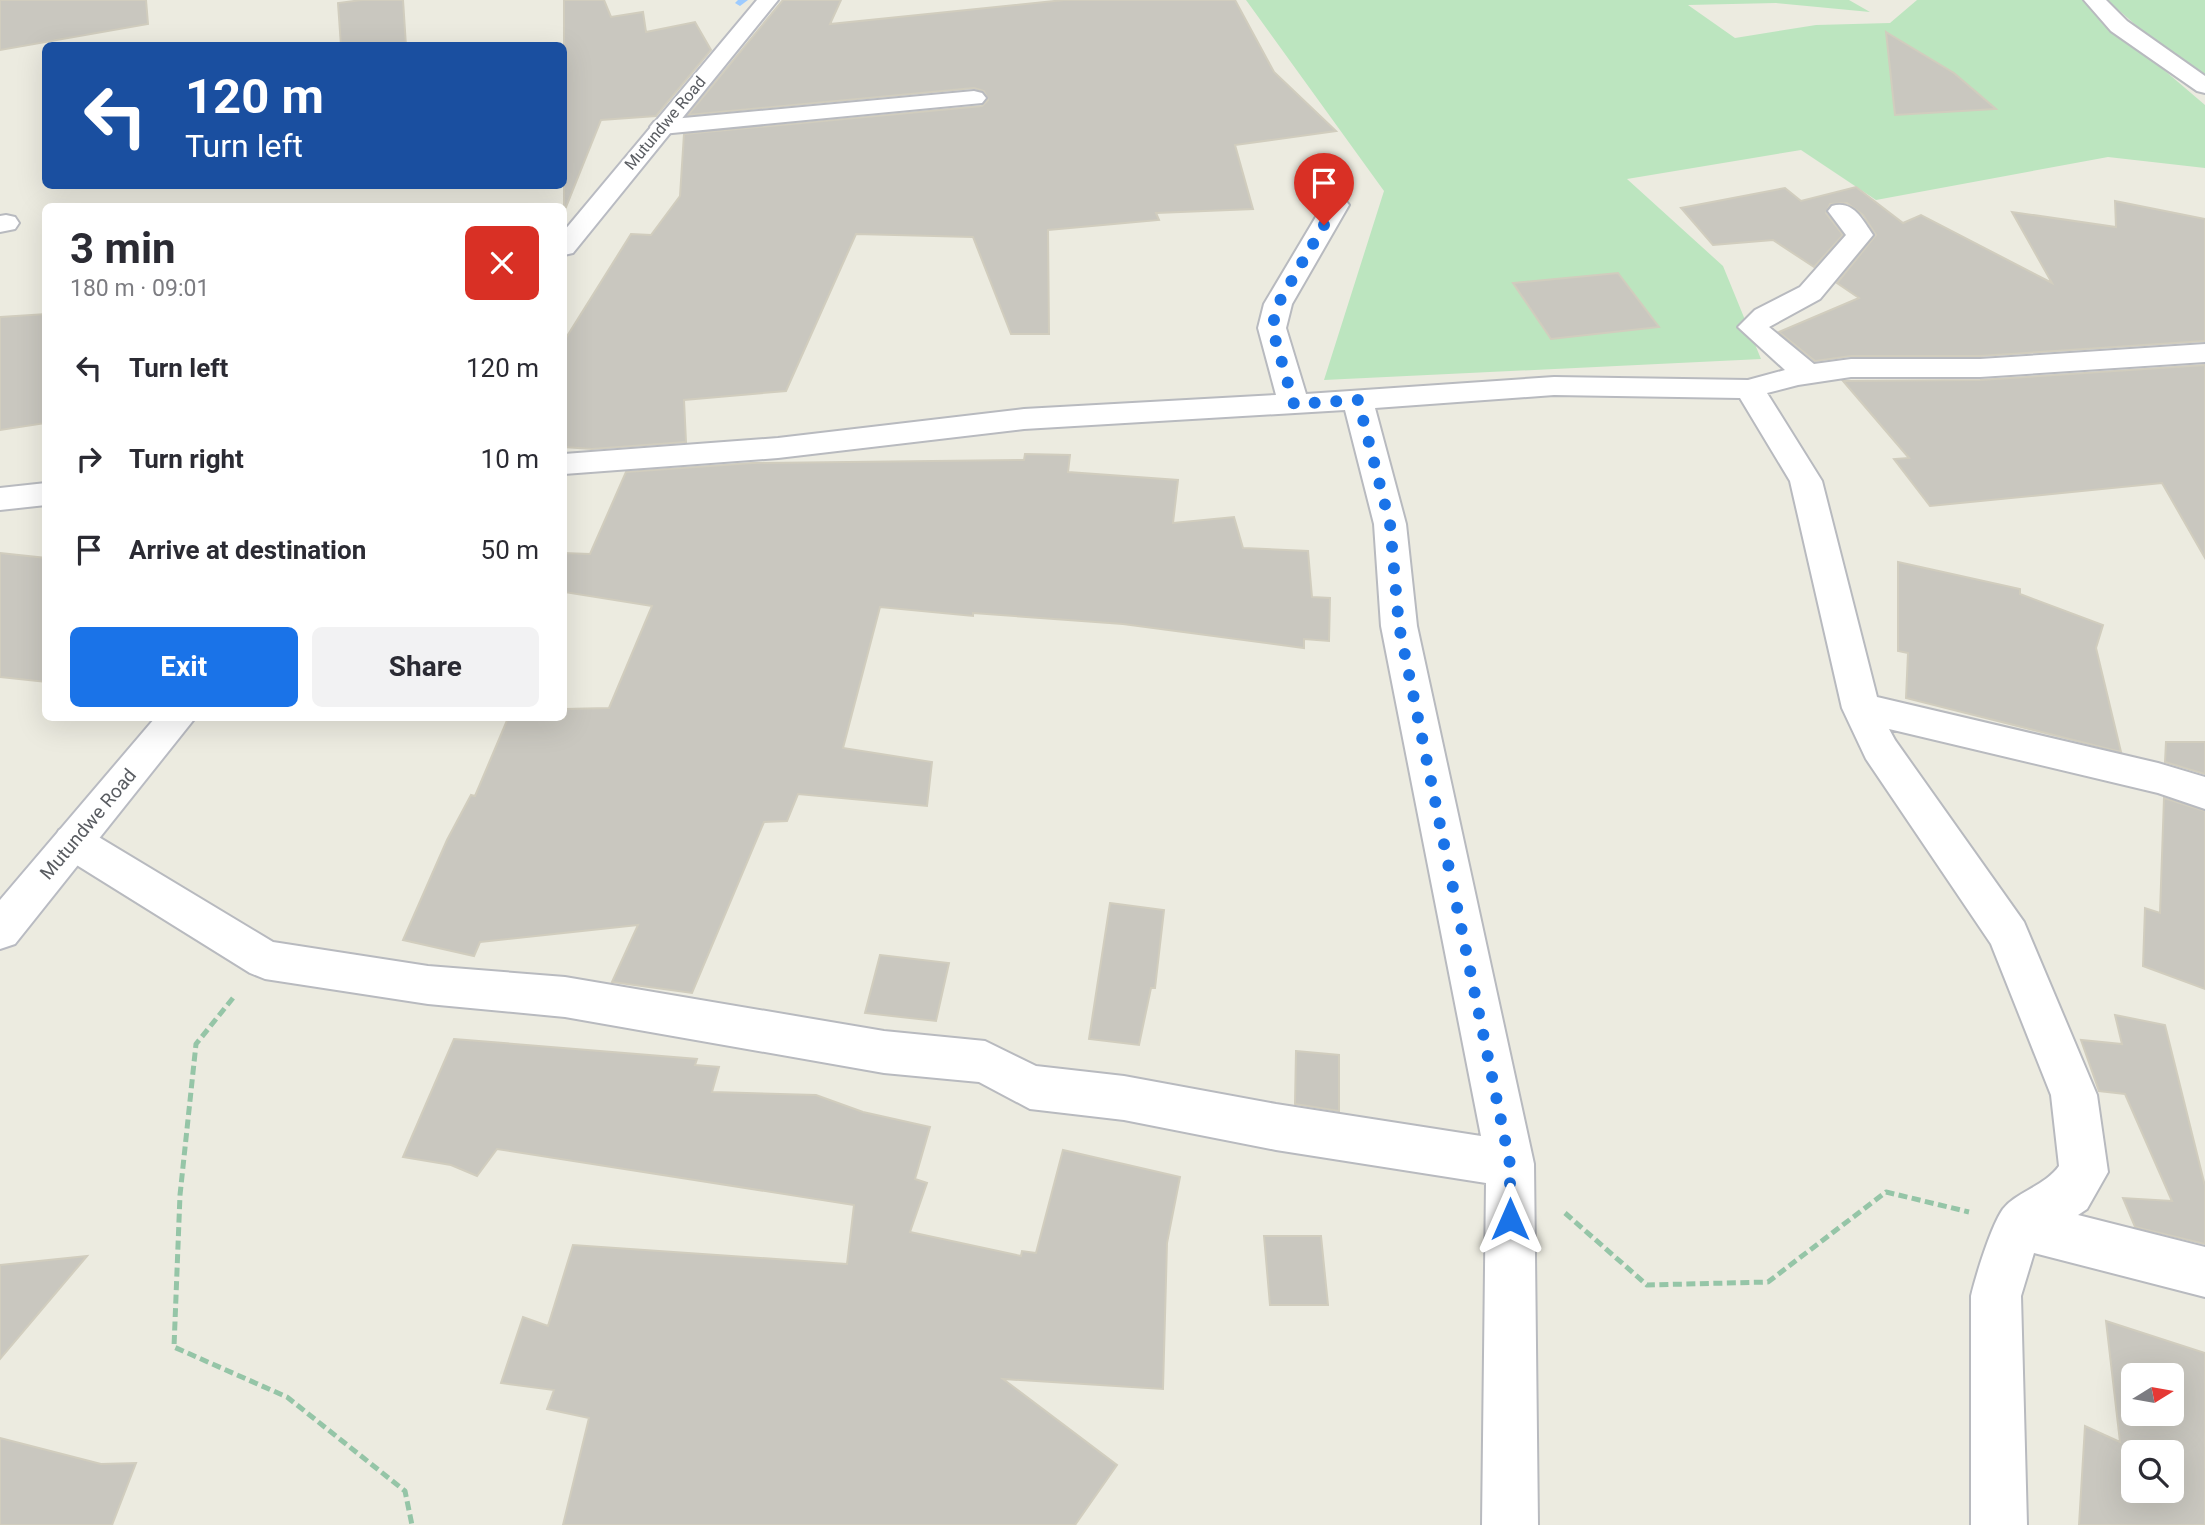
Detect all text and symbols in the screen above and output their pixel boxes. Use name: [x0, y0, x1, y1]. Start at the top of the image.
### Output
text: 120 m: [185, 68, 324, 125]
icon: left: [70, 70, 161, 161]
street label: Mutundwe Road: [620, 73, 710, 173]
text: Turn left: [185, 127, 303, 165]
pin: [1294, 153, 1354, 225]
icon: arrive: [1305, 164, 1343, 202]
text: 3 min: [70, 224, 176, 273]
button: close: [465, 226, 539, 300]
text: 180 m · 09:01: [70, 275, 209, 302]
icon: left: [70, 349, 108, 387]
text: Turn left: [129, 353, 228, 383]
text: 120 m: [466, 353, 539, 383]
icon: right: [70, 440, 108, 478]
text: Turn right: [129, 444, 244, 474]
text: 10 m: [481, 444, 539, 474]
icon: arrive: [70, 531, 108, 569]
text: Arrive at destination: [129, 535, 366, 565]
text: 50 m: [481, 535, 539, 565]
button: Exit: [70, 627, 298, 707]
button: Share: [312, 627, 539, 707]
street label: Mutundwe Road: [35, 764, 141, 884]
position arrow: [1473, 1182, 1547, 1256]
north arrow: [2121, 1363, 2184, 1426]
map controls: [2121, 1363, 2184, 1503]
button: search: [2121, 1440, 2184, 1503]

